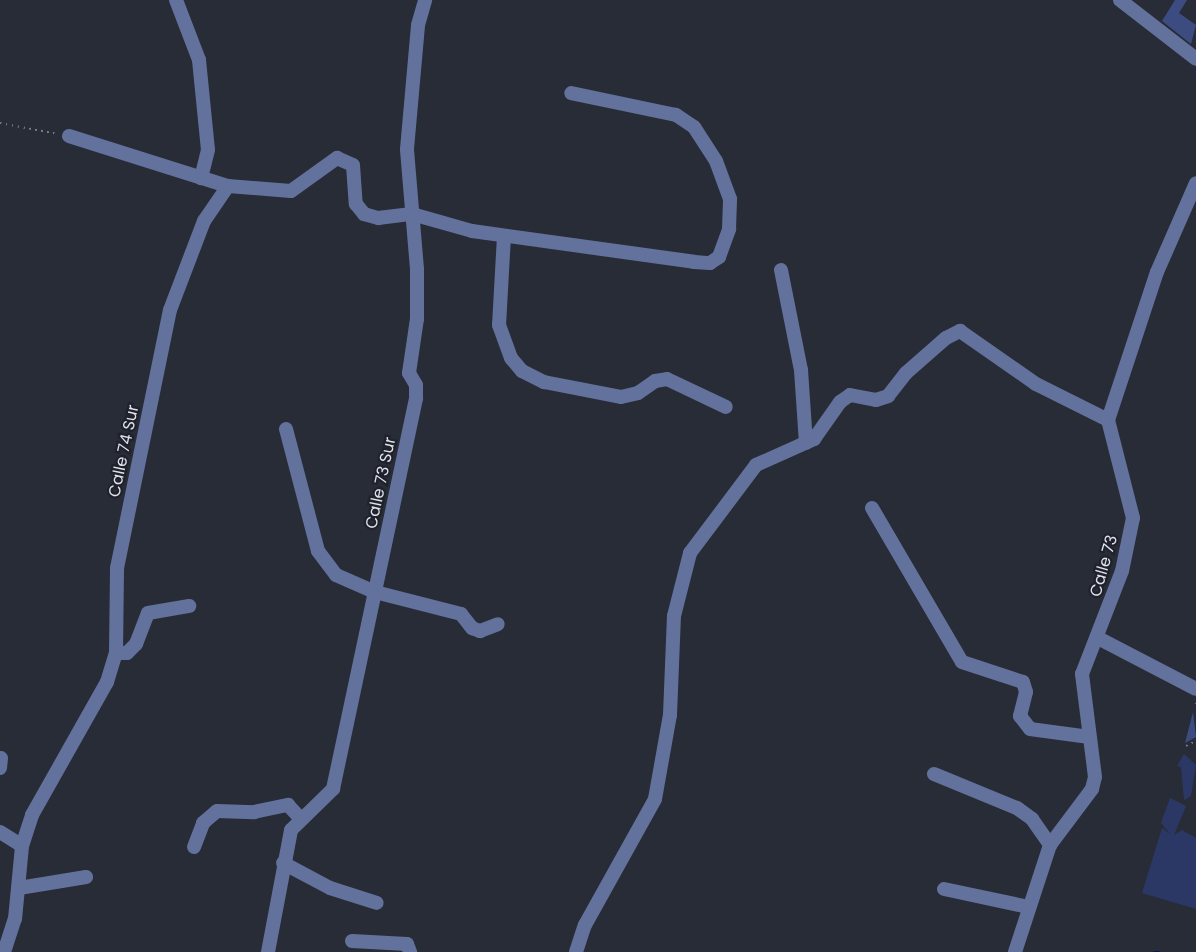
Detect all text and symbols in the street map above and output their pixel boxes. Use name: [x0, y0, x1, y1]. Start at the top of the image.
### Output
street label: Calle 74 Sur: [105, 403, 143, 499]
street label: Calle 73 Sur: [362, 435, 400, 531]
street label: Calle 73: [1086, 533, 1122, 599]

